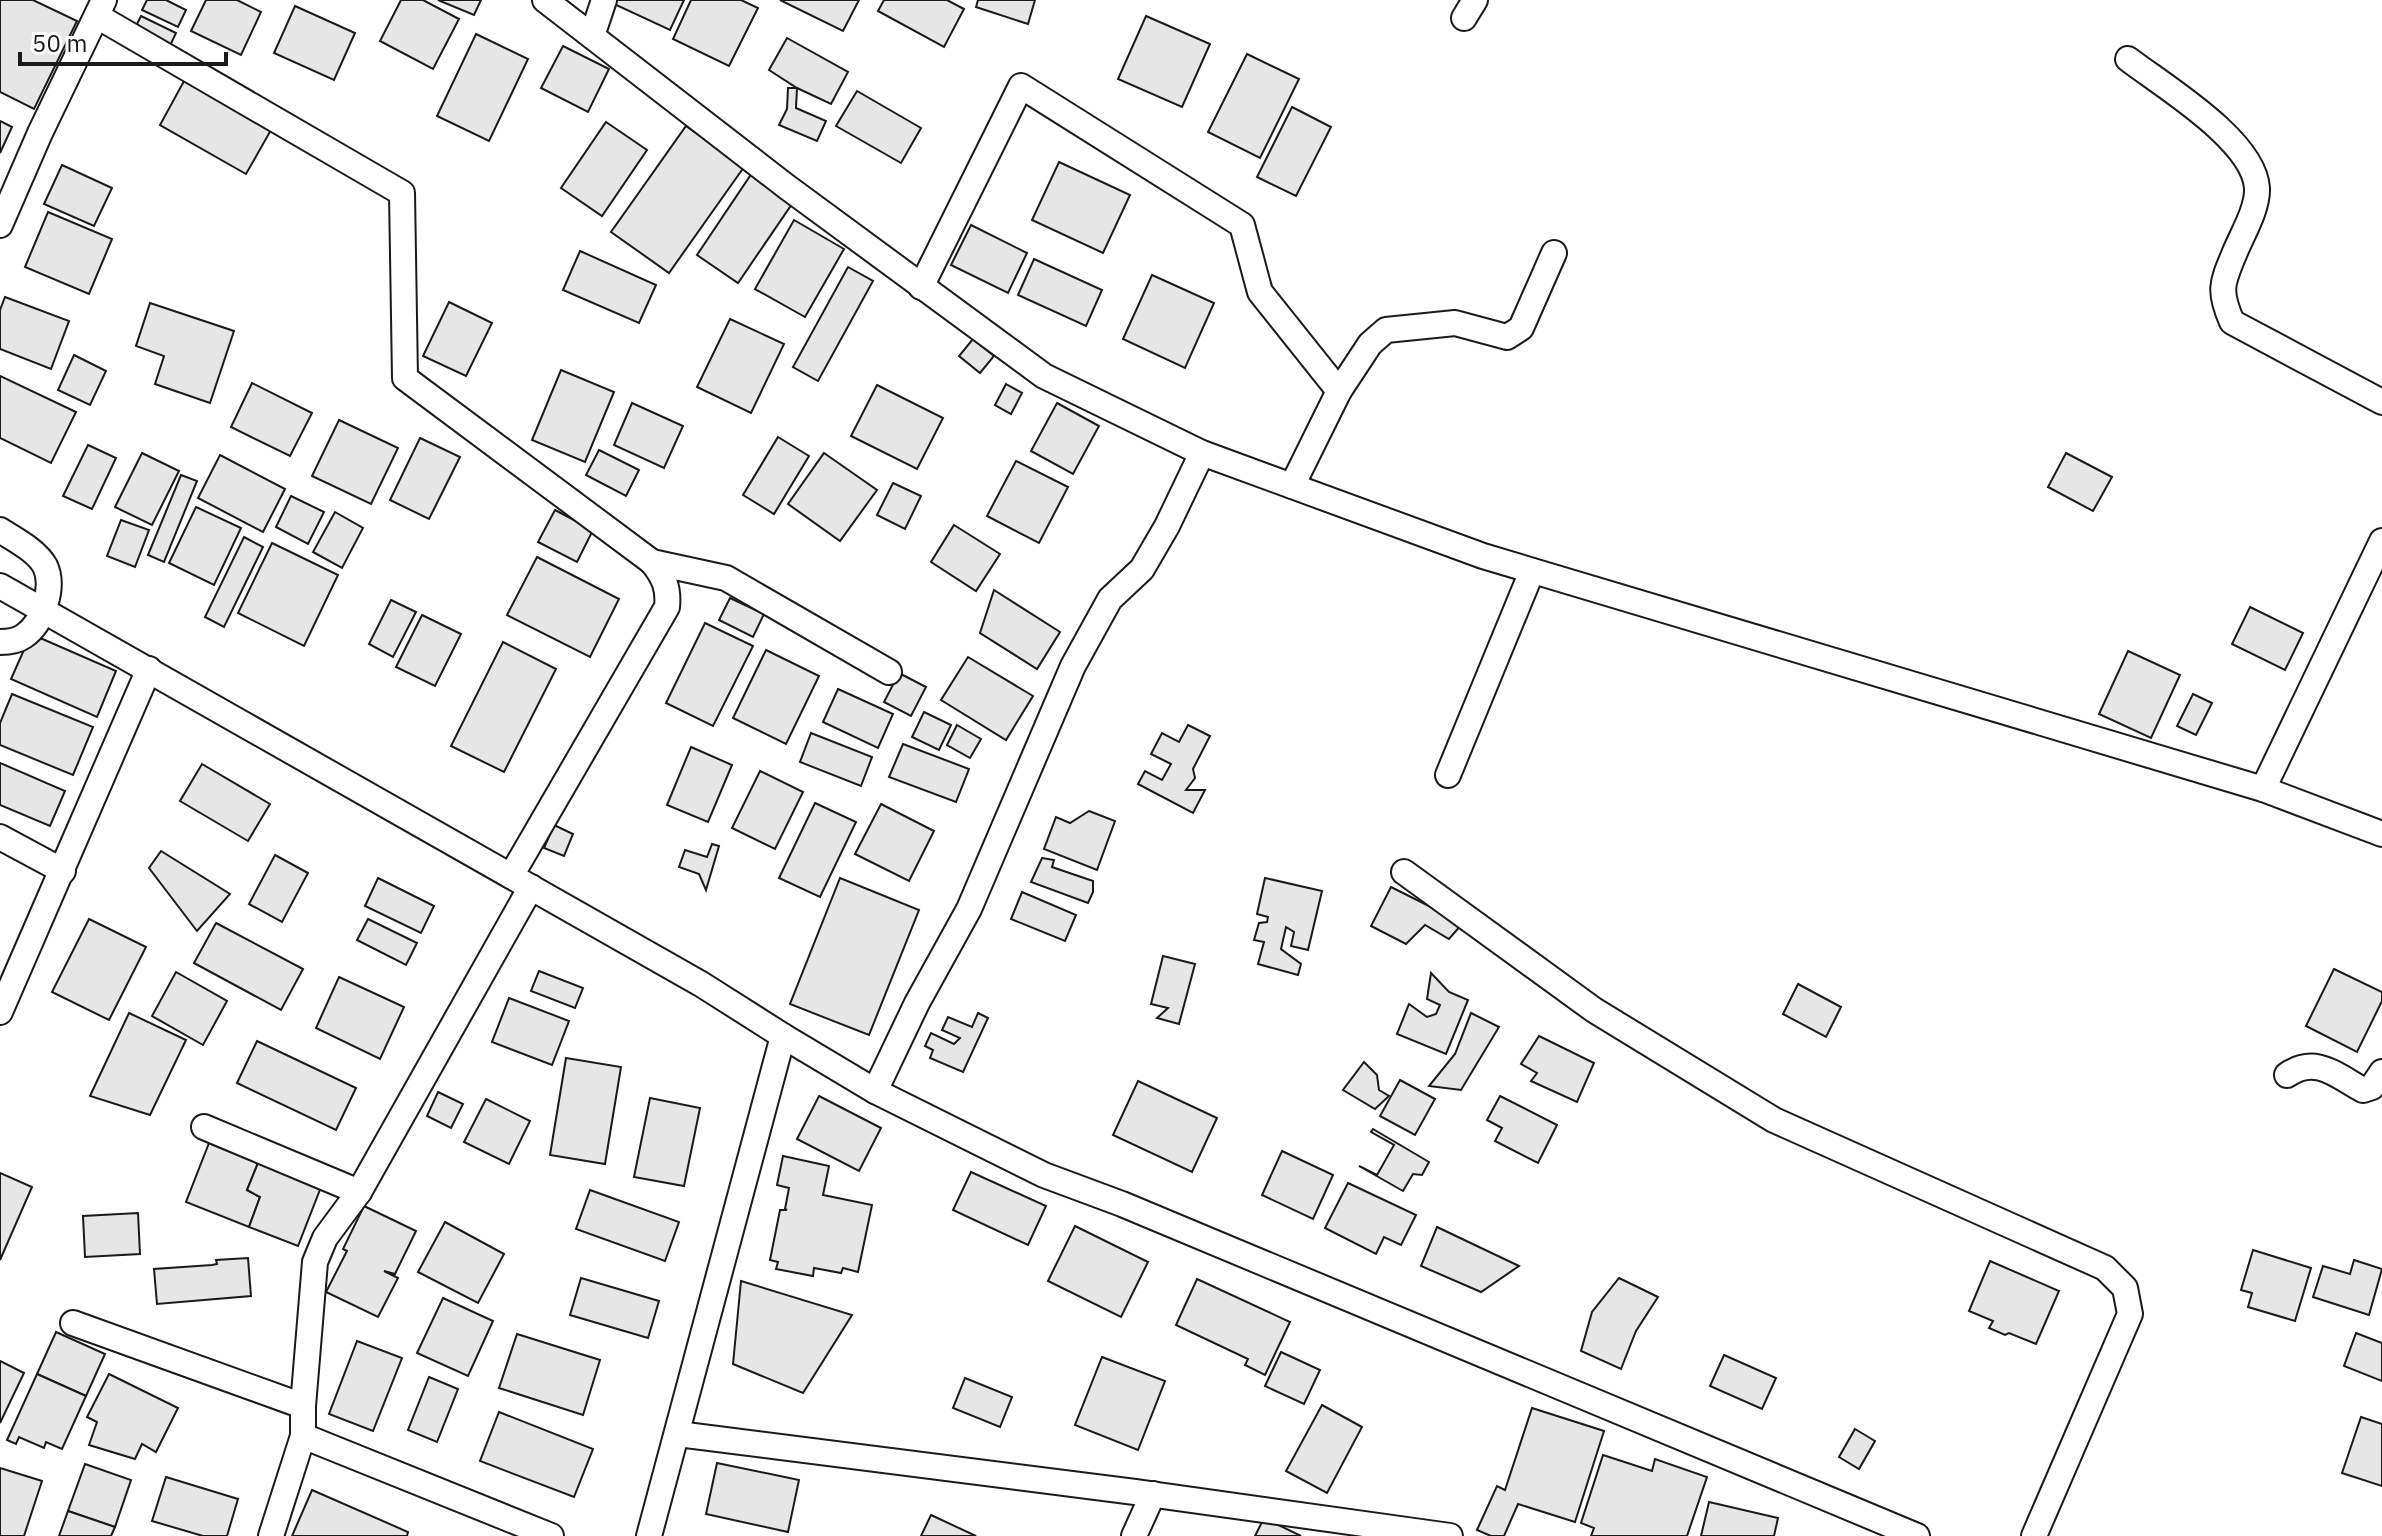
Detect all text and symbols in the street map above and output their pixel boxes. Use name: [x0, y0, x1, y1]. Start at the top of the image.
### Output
scale bar: [20, 16, 226, 66]
text: 50 m: [32, 27, 87, 59]

